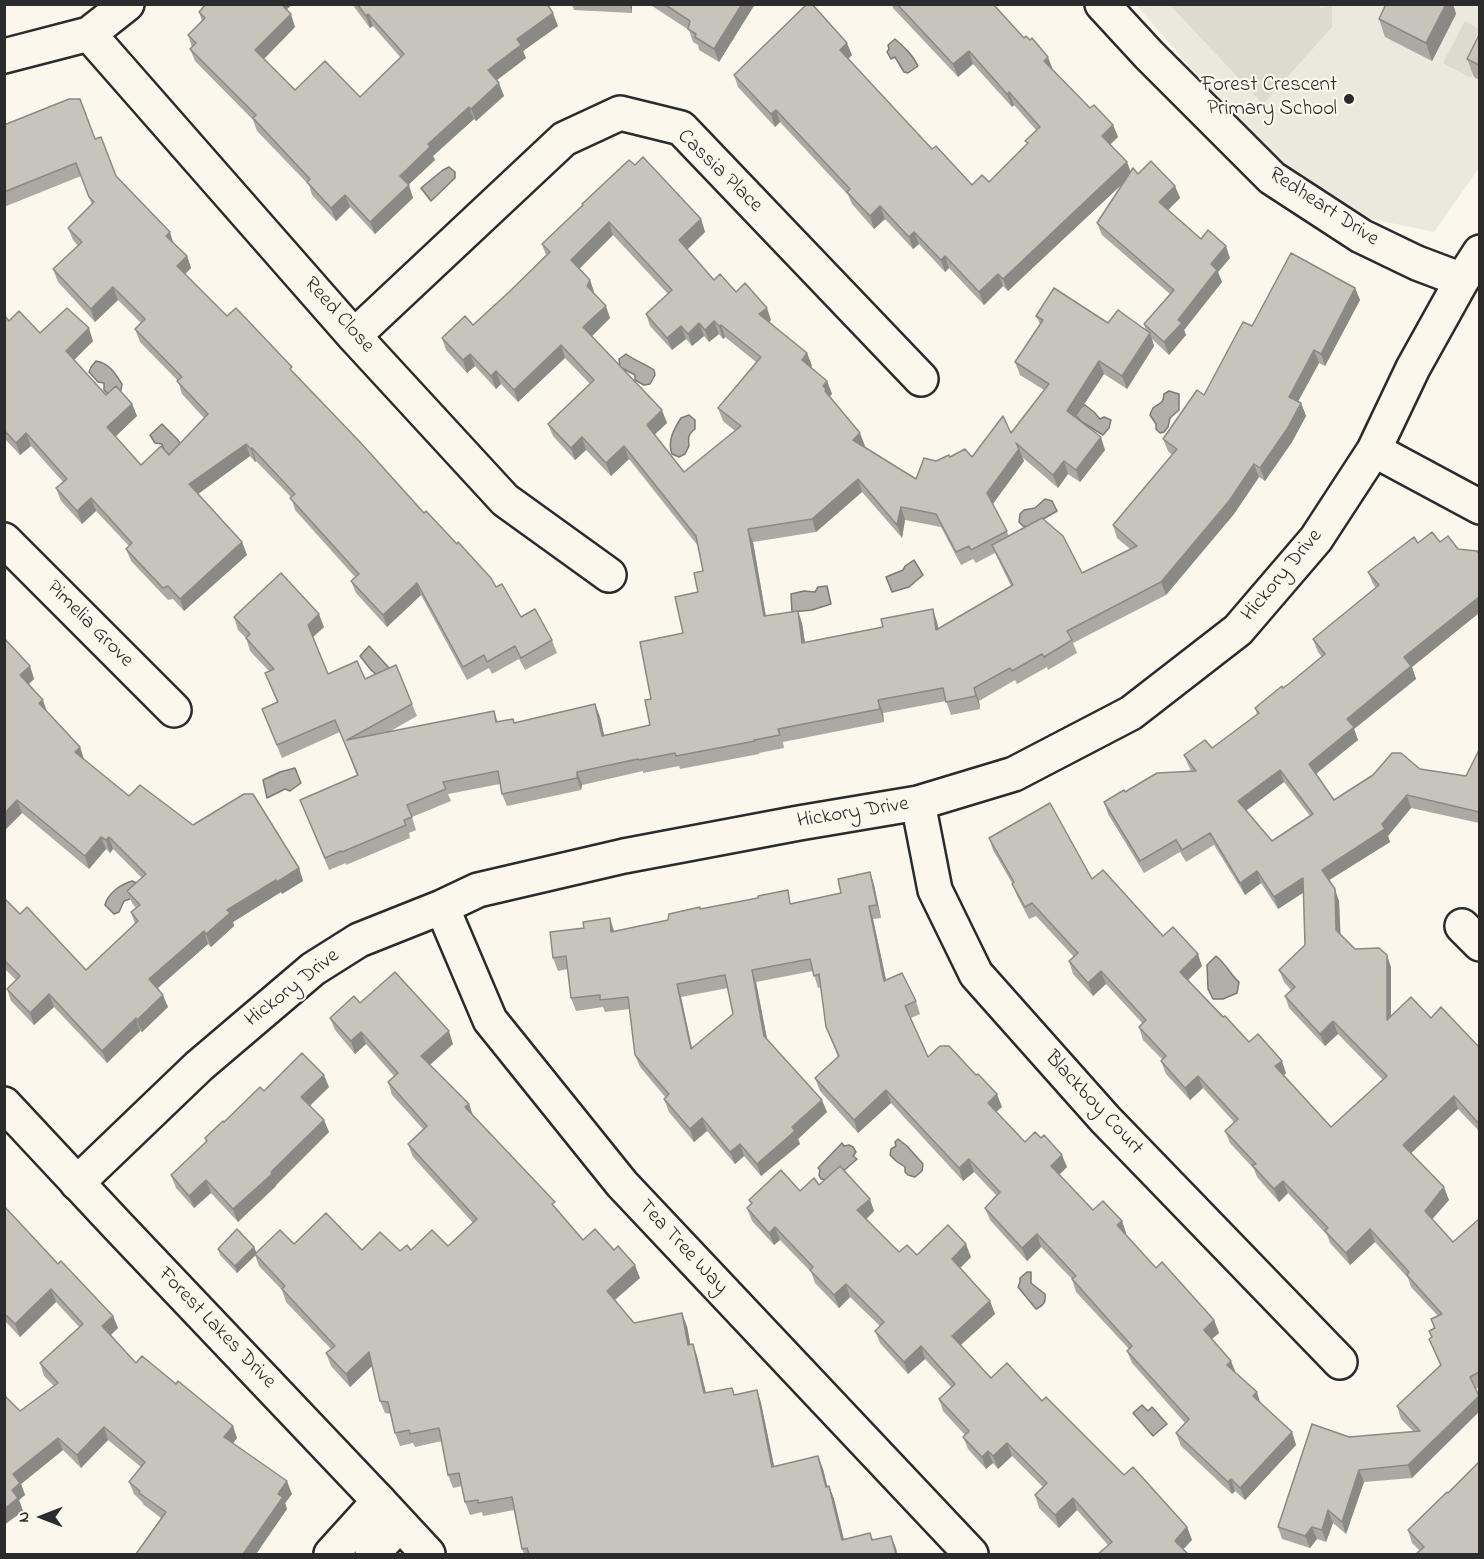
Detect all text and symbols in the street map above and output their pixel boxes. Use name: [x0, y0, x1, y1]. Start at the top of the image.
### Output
place label: Forest Crescent Primary School: [1201, 74, 1337, 124]
marker: Forest Crescent Primary School: [1342, 92, 1356, 106]
street label: Cassia Place: [671, 125, 767, 219]
street label: Redheart Drive: [1263, 163, 1383, 253]
street label: Reed Close: [297, 273, 379, 359]
street label: Hickory Drive: [1237, 525, 1329, 627]
street label: Pimelia Grove: [40, 576, 138, 674]
street label: Hickory Drive: [795, 793, 911, 835]
street label: Hickory Drive: [241, 944, 345, 1034]
street label: Blackboy Court: [1038, 1047, 1148, 1161]
street label: Tea Tree Way: [632, 1196, 732, 1300]
street label: Forest Lakes Drive: [152, 1263, 280, 1395]
north arrow: [12, 1487, 72, 1547]
text: N: [12, 1512, 36, 1522]

